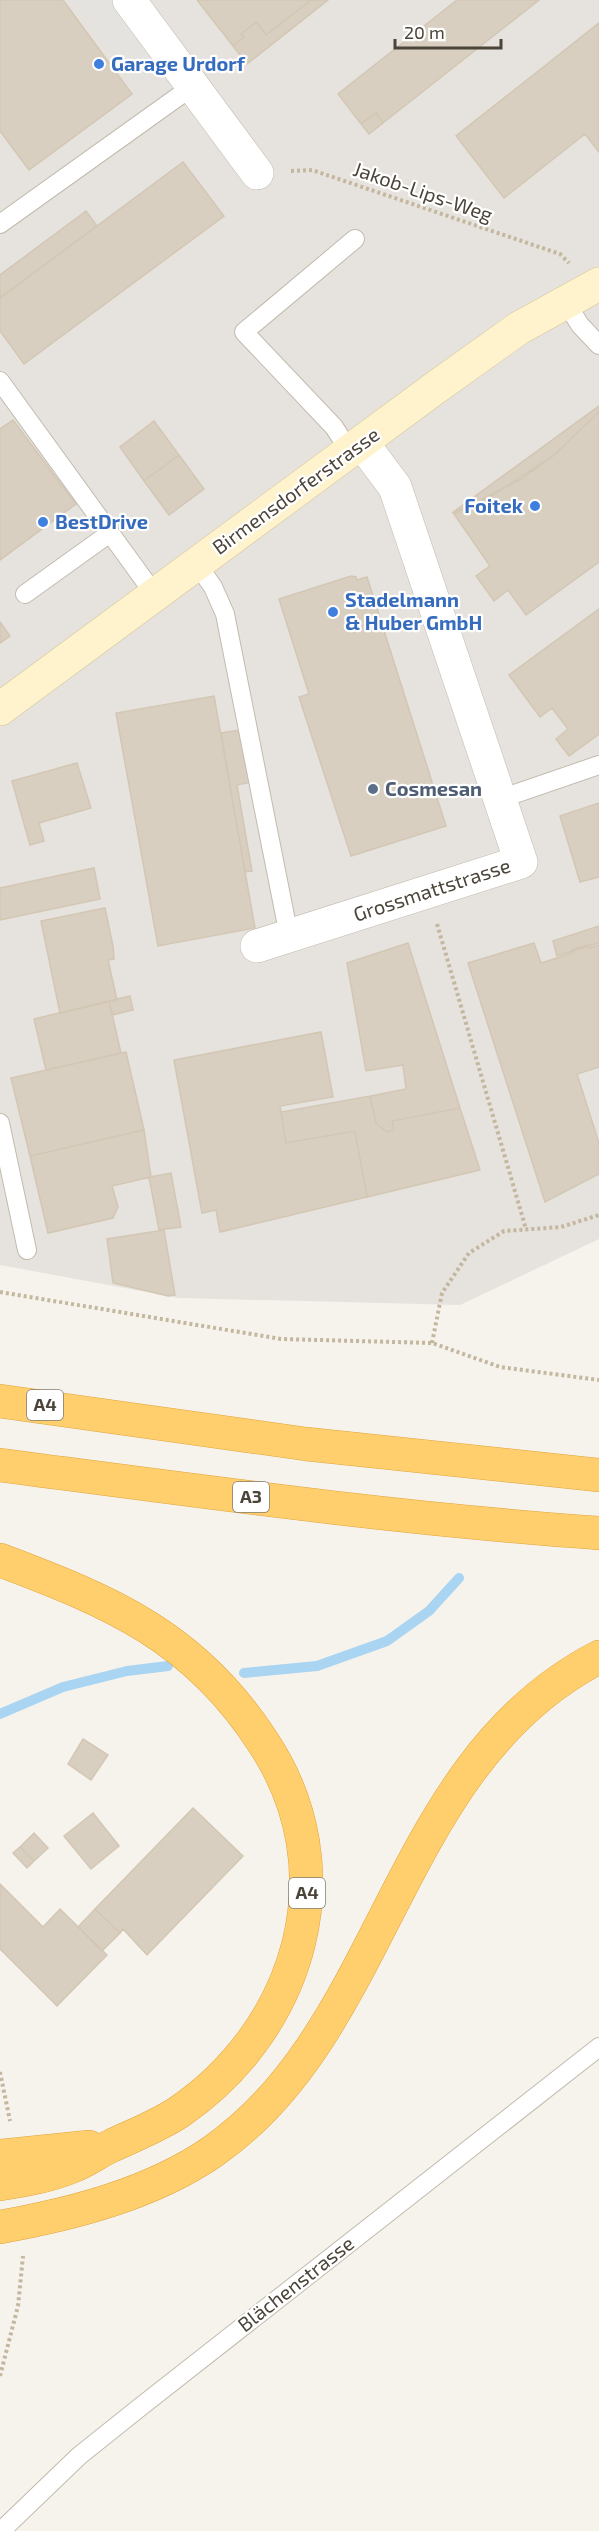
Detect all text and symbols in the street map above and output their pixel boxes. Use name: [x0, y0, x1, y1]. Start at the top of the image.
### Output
scale bar: [395, 12, 502, 50]
text: 20 m: [404, 21, 445, 43]
place label: Garage Urdorf: [111, 51, 246, 75]
marker: Garage Urdorf: [92, 57, 106, 71]
street label: Jakob-Lips-Weg: [351, 156, 496, 226]
street label: Birmensdorferstrasse: [207, 422, 383, 559]
place label: Foitek: [464, 493, 524, 517]
marker: Foitek: [528, 499, 542, 513]
place label: BestDrive: [55, 509, 148, 533]
marker: BestDrive: [36, 515, 50, 529]
place label: Stadelmann & Huber GmbH: [345, 587, 482, 634]
marker: Stadelmann & Huber GmbH: [326, 605, 340, 619]
place label: Cosmesan: [385, 776, 482, 800]
marker: Cosmesan: [366, 782, 380, 796]
street label: Grossmattstrasse: [350, 852, 513, 926]
road number: A4: [27, 1390, 63, 1420]
road number: A3: [233, 1482, 269, 1512]
road number: A4: [289, 1878, 325, 1908]
street label: Blächenstrasse: [232, 2230, 358, 2336]

